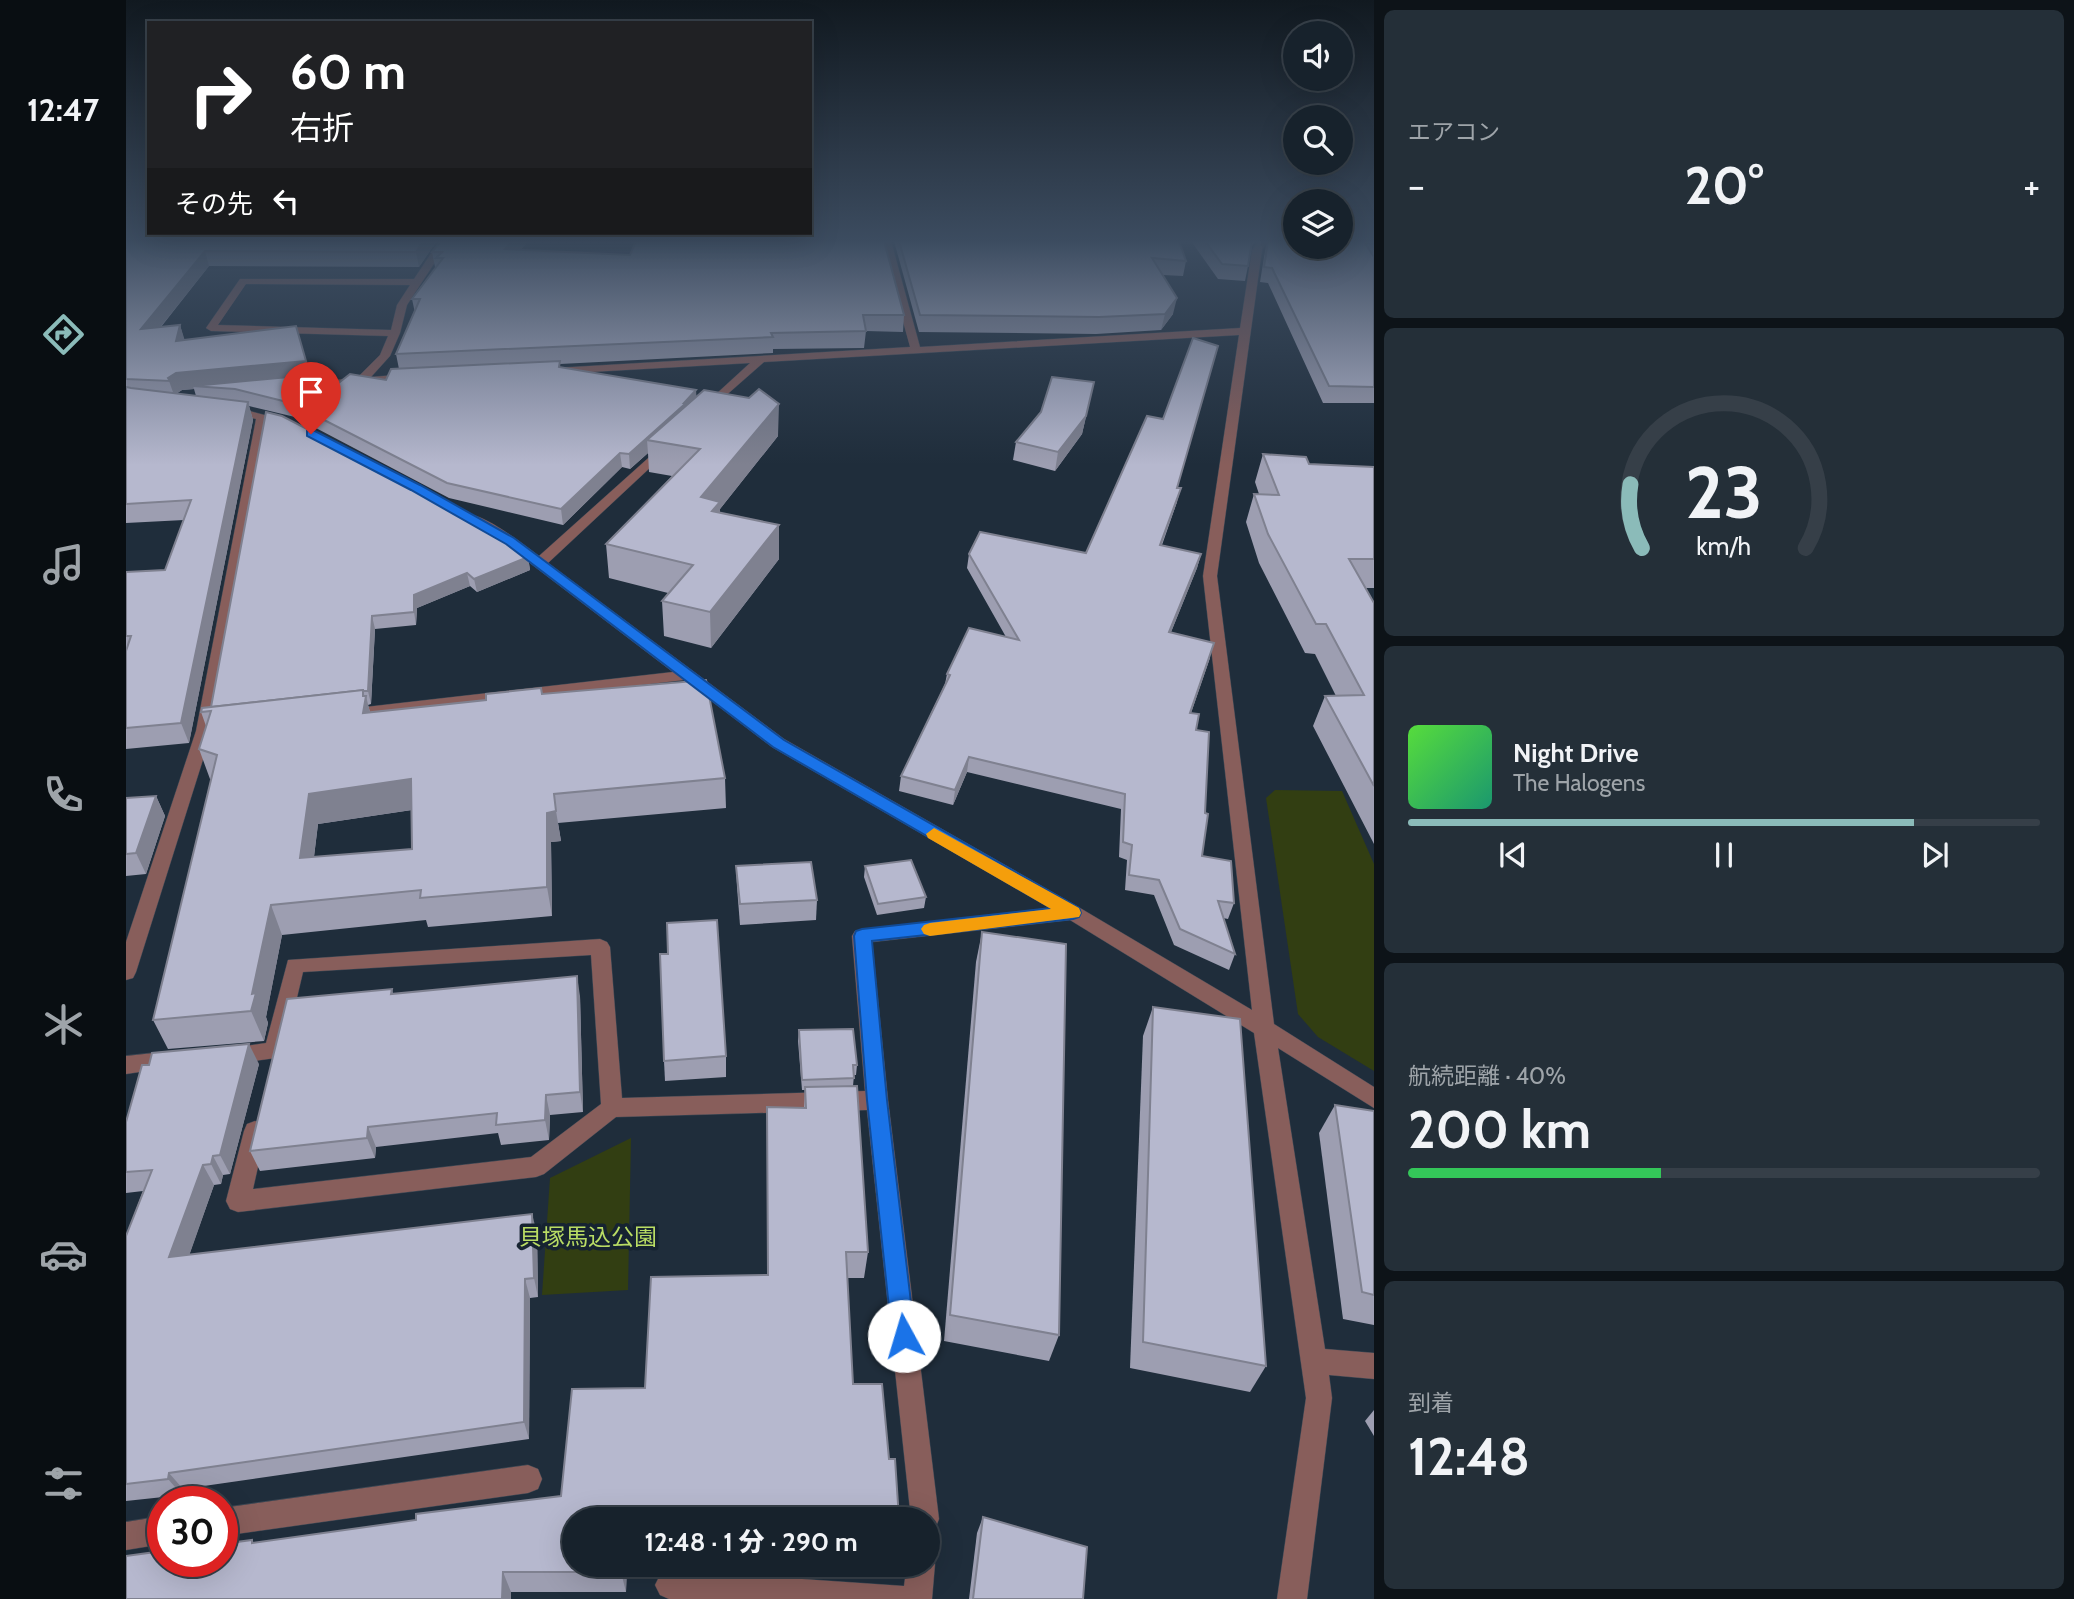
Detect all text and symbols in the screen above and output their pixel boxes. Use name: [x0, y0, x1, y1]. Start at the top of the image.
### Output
map controls: [1283, 21, 1353, 259]
button: sound: [1283, 21, 1353, 91]
text: 60 m: [290, 42, 406, 101]
icon: right: [175, 49, 266, 140]
text: 12:47: [27, 90, 99, 129]
button: search: [1283, 105, 1353, 175]
text: 右折: [290, 108, 354, 147]
text: エアコン: [1408, 118, 1500, 146]
text: 20°: [1684, 154, 1764, 217]
text: −: [1408, 162, 1425, 209]
text: +: [2023, 162, 2040, 209]
icon: left: [267, 182, 305, 220]
text: その先: [175, 188, 253, 220]
button: layers: [1283, 189, 1353, 259]
icon: directions: [39, 310, 88, 359]
pin: [281, 362, 341, 434]
icon: arrive: [292, 373, 330, 411]
text: 23: [1685, 448, 1763, 536]
text: km/h: [1697, 530, 1751, 560]
icon: music: [39, 540, 88, 589]
text: Night Drive: [1513, 737, 1639, 769]
text: The Halogens: [1513, 769, 1645, 797]
icon: phone: [39, 770, 88, 819]
icon: previous: [1494, 836, 1532, 874]
icon: pause: [1705, 836, 1743, 874]
icon: next: [1916, 836, 1954, 874]
icon: climate: [39, 1000, 88, 1049]
text: 航続距離 · 40%: [1408, 1062, 1566, 1090]
text: 200 km: [1408, 1098, 1591, 1161]
park label: 貝塚馬込公園: [519, 1223, 657, 1251]
icon: car: [39, 1230, 88, 1279]
position arrow: [867, 1299, 941, 1373]
text: 到着: [1408, 1389, 1454, 1417]
text: 12:48: [1408, 1425, 1530, 1488]
icon: filters: [39, 1459, 88, 1508]
speed limit sign: 30: [147, 1486, 238, 1577]
text: 12:48 · 1 分 · 290 m: [644, 1526, 858, 1558]

